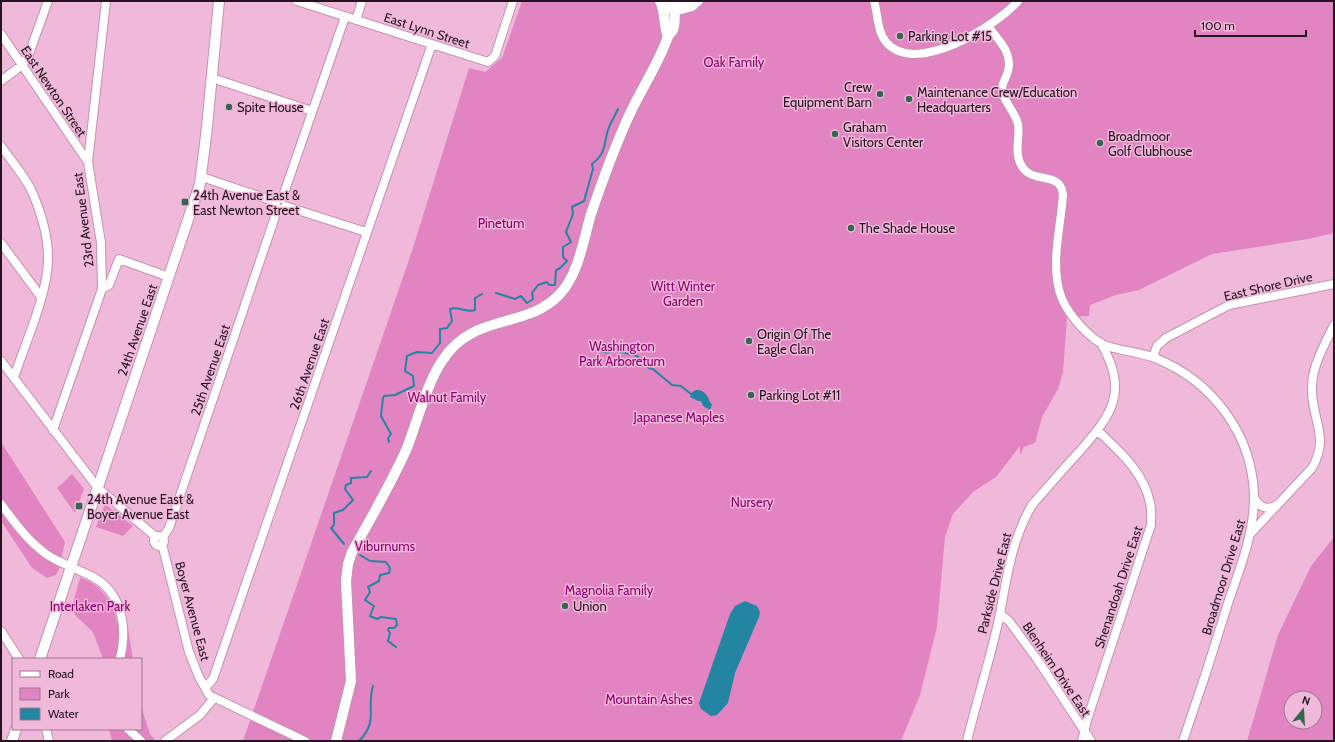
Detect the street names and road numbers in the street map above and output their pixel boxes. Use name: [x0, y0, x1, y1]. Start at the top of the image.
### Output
street label: East Lynn Street: [382, 9, 472, 52]
street label: East Newton Street: [18, 42, 91, 140]
street label: 23rd Avenue East: [69, 171, 97, 268]
street label: East Shore Drive: [1222, 268, 1314, 304]
street label: 24th Avenue East: [114, 281, 160, 378]
street label: 26th Avenue East: [286, 315, 332, 412]
street label: 25th Avenue East: [187, 322, 233, 418]
street label: Broadmoor Drive East: [1198, 517, 1248, 637]
street label: Shenandoah Drive East: [1091, 523, 1146, 650]
street label: Parkside Drive East: [974, 530, 1014, 635]
street label: Boyer Avenue East: [172, 560, 214, 663]
street label: Blenheim Drive East: [1019, 619, 1095, 720]

